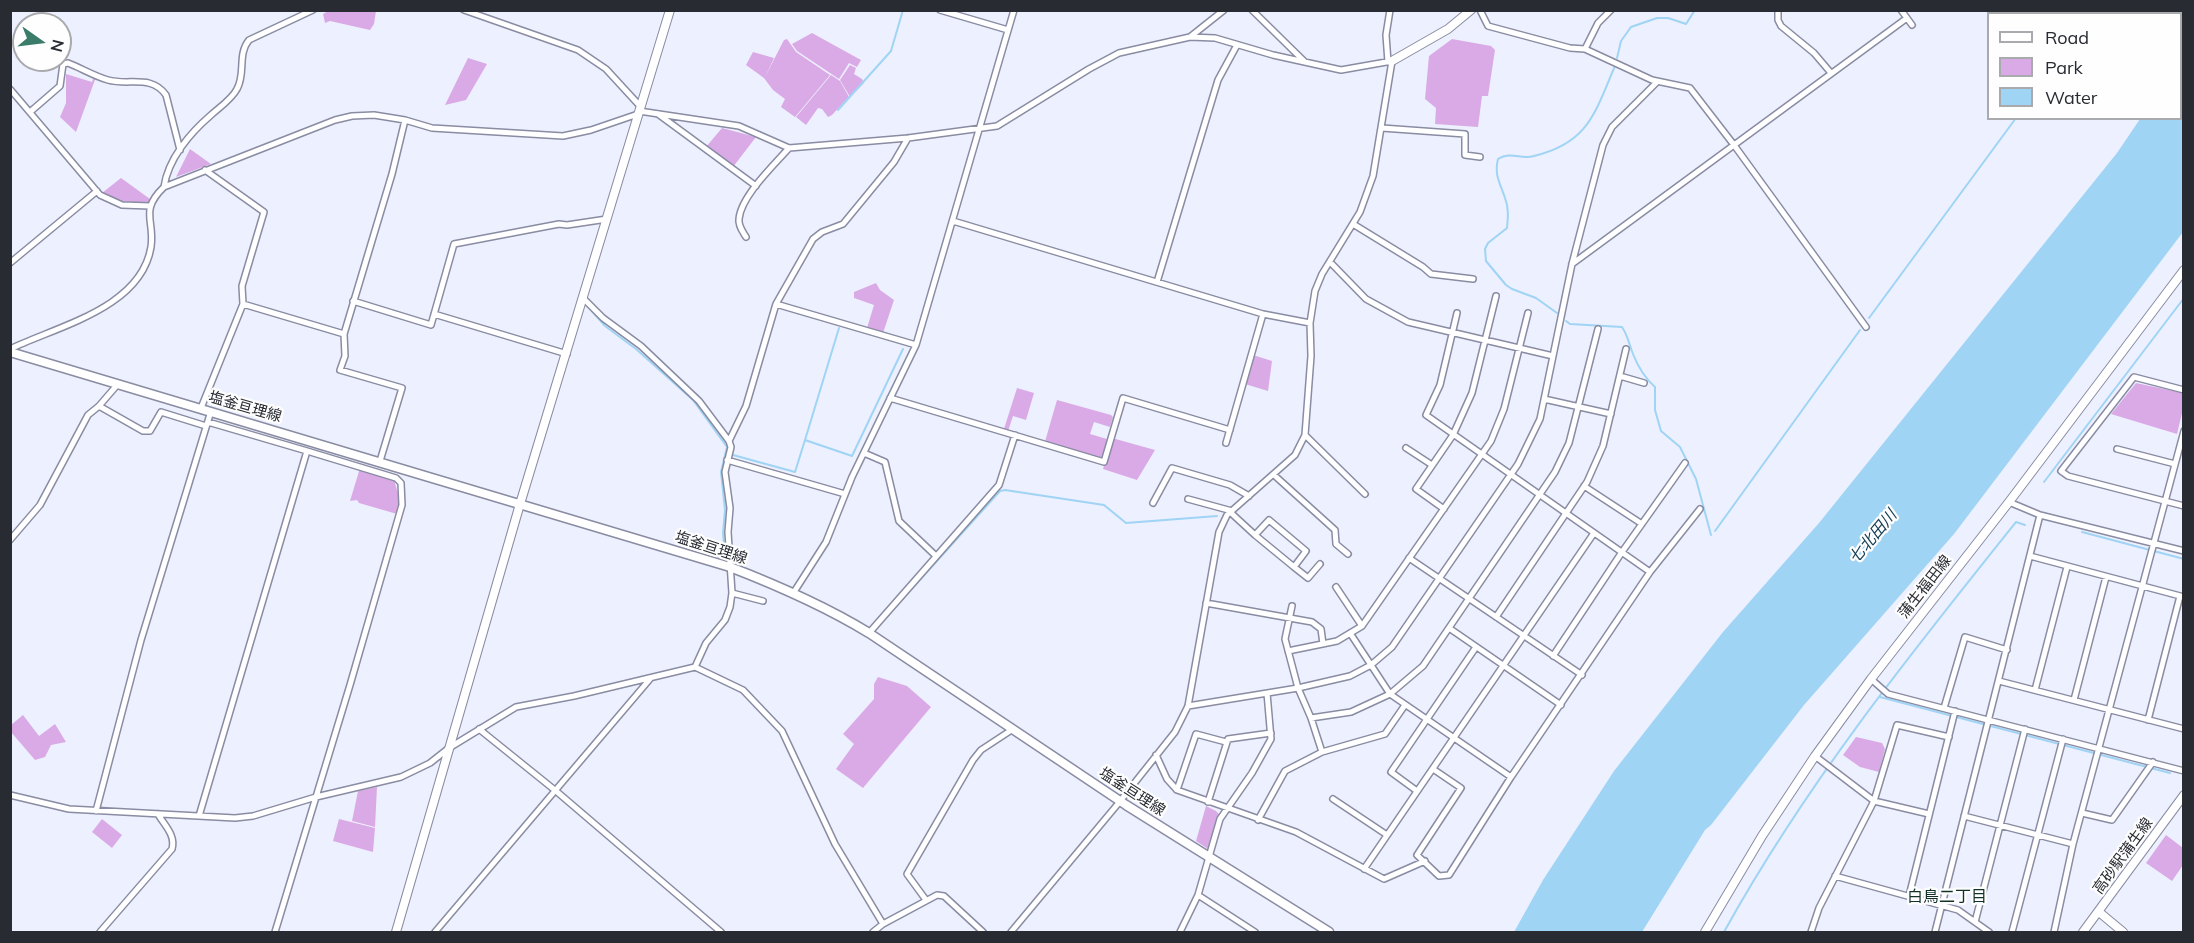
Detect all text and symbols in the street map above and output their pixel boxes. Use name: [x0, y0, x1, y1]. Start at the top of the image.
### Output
north arrow: [12, 12, 72, 72]
legend: [1987, 12, 2182, 120]
text: Road: [2045, 26, 2089, 49]
text: N: [46, 38, 69, 54]
text: Park: [2045, 56, 2083, 79]
text: Water: [2045, 86, 2097, 109]
street label: 塩釜亘理線: [206, 388, 284, 426]
water label: 七北田川: [1845, 506, 1901, 568]
street label: 塩釜亘理線: [673, 528, 749, 568]
street label: 蒲生福田線: [1895, 552, 1955, 622]
street label: 塩釜亘理線: [1096, 764, 1168, 820]
street label: 高砂駅蒲生線: [2089, 814, 2157, 898]
district label: 白鳥二丁目: [1907, 887, 1987, 907]

